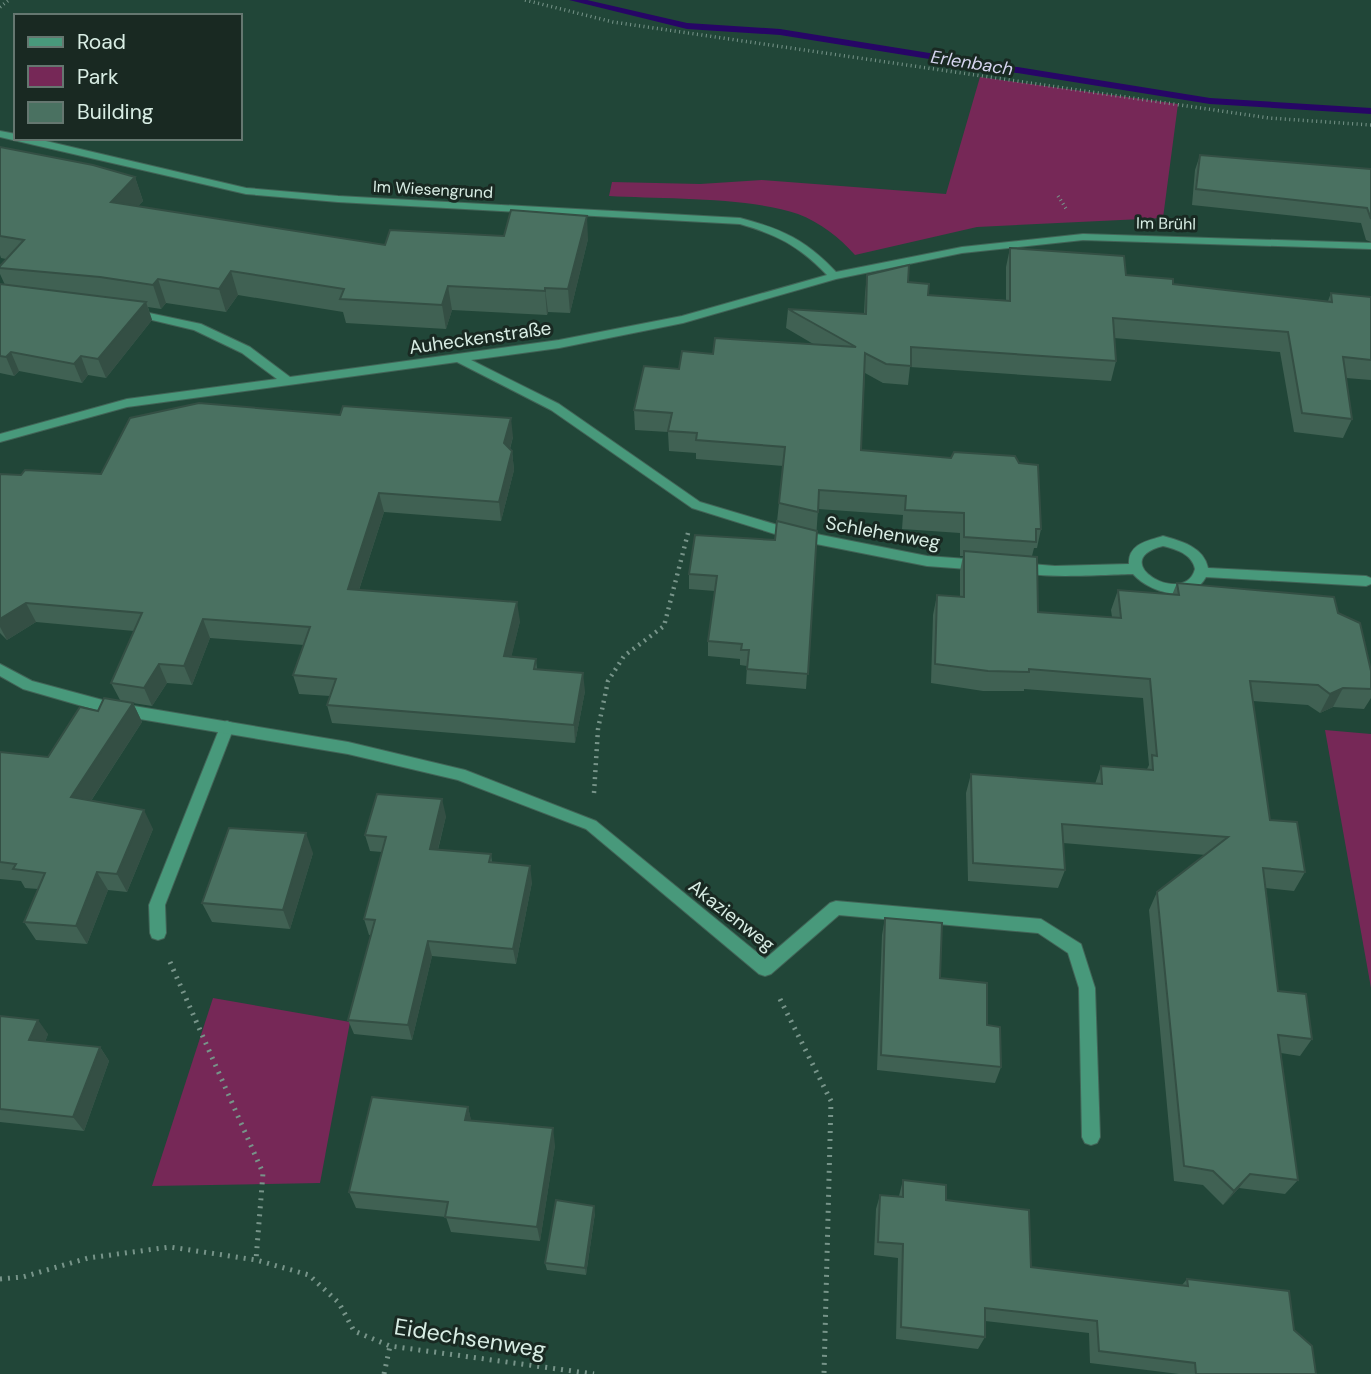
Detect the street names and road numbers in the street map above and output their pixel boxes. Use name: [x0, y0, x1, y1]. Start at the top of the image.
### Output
street label: Im Wiesengrund: [372, 176, 494, 203]
street label: Im Brühl: [1136, 212, 1196, 235]
street label: Auheckenstraße: [407, 315, 553, 360]
street label: Schlehenweg: [824, 510, 943, 555]
street label: Akazienweg: [683, 874, 780, 957]
street label: Eidechsenweg: [392, 1311, 548, 1365]

